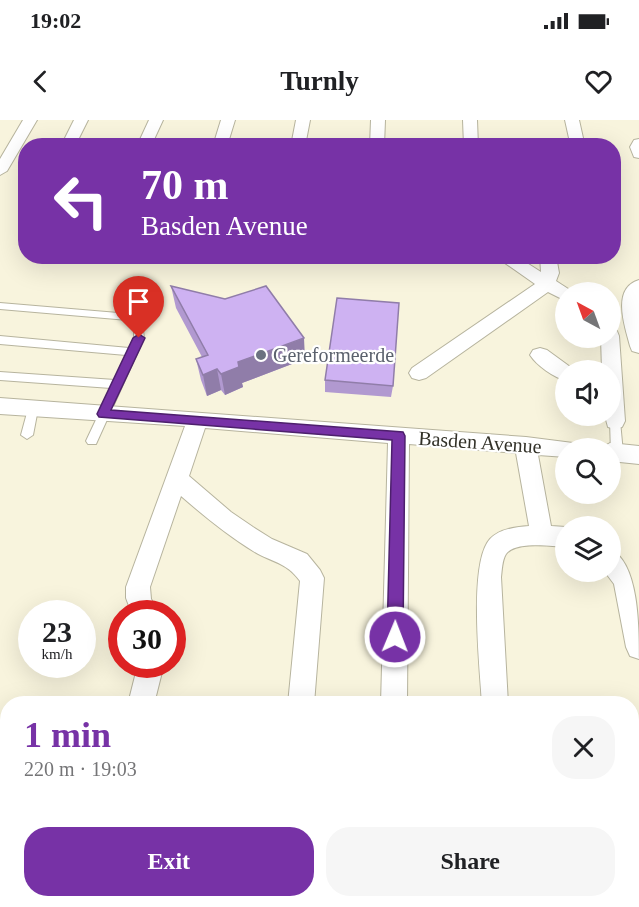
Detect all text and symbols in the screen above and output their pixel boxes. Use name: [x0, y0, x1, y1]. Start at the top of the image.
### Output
text: 19:02: [30, 8, 81, 33]
icon: back: [24, 65, 57, 98]
icon: heart: [582, 65, 615, 98]
text: Turnly: [280, 66, 359, 96]
icon: left: [42, 162, 120, 240]
text: 70 m: [141, 162, 229, 208]
text: Basden Avenue: [141, 211, 308, 241]
pin: [113, 276, 164, 338]
north arrow: [555, 282, 621, 348]
map controls: [555, 282, 621, 582]
icon: arrive: [122, 285, 155, 318]
place label: Gereformeerde: [273, 344, 394, 366]
marker: Gereformeerde: [254, 348, 268, 362]
button: sound: [555, 360, 621, 426]
street label: Basden Avenue: [418, 427, 542, 457]
button: search: [555, 438, 621, 504]
button: layers: [555, 516, 621, 582]
speed limit sign: 30: [108, 600, 186, 678]
position arrow: [363, 605, 427, 669]
text: 23: [42, 615, 72, 648]
text: km/h: [42, 646, 72, 662]
text: 1 min: [24, 715, 111, 755]
button: close: [552, 716, 615, 779]
text: 220 m · 19:03: [24, 758, 137, 780]
button: Exit: [24, 827, 314, 896]
button: Share: [326, 827, 615, 896]

